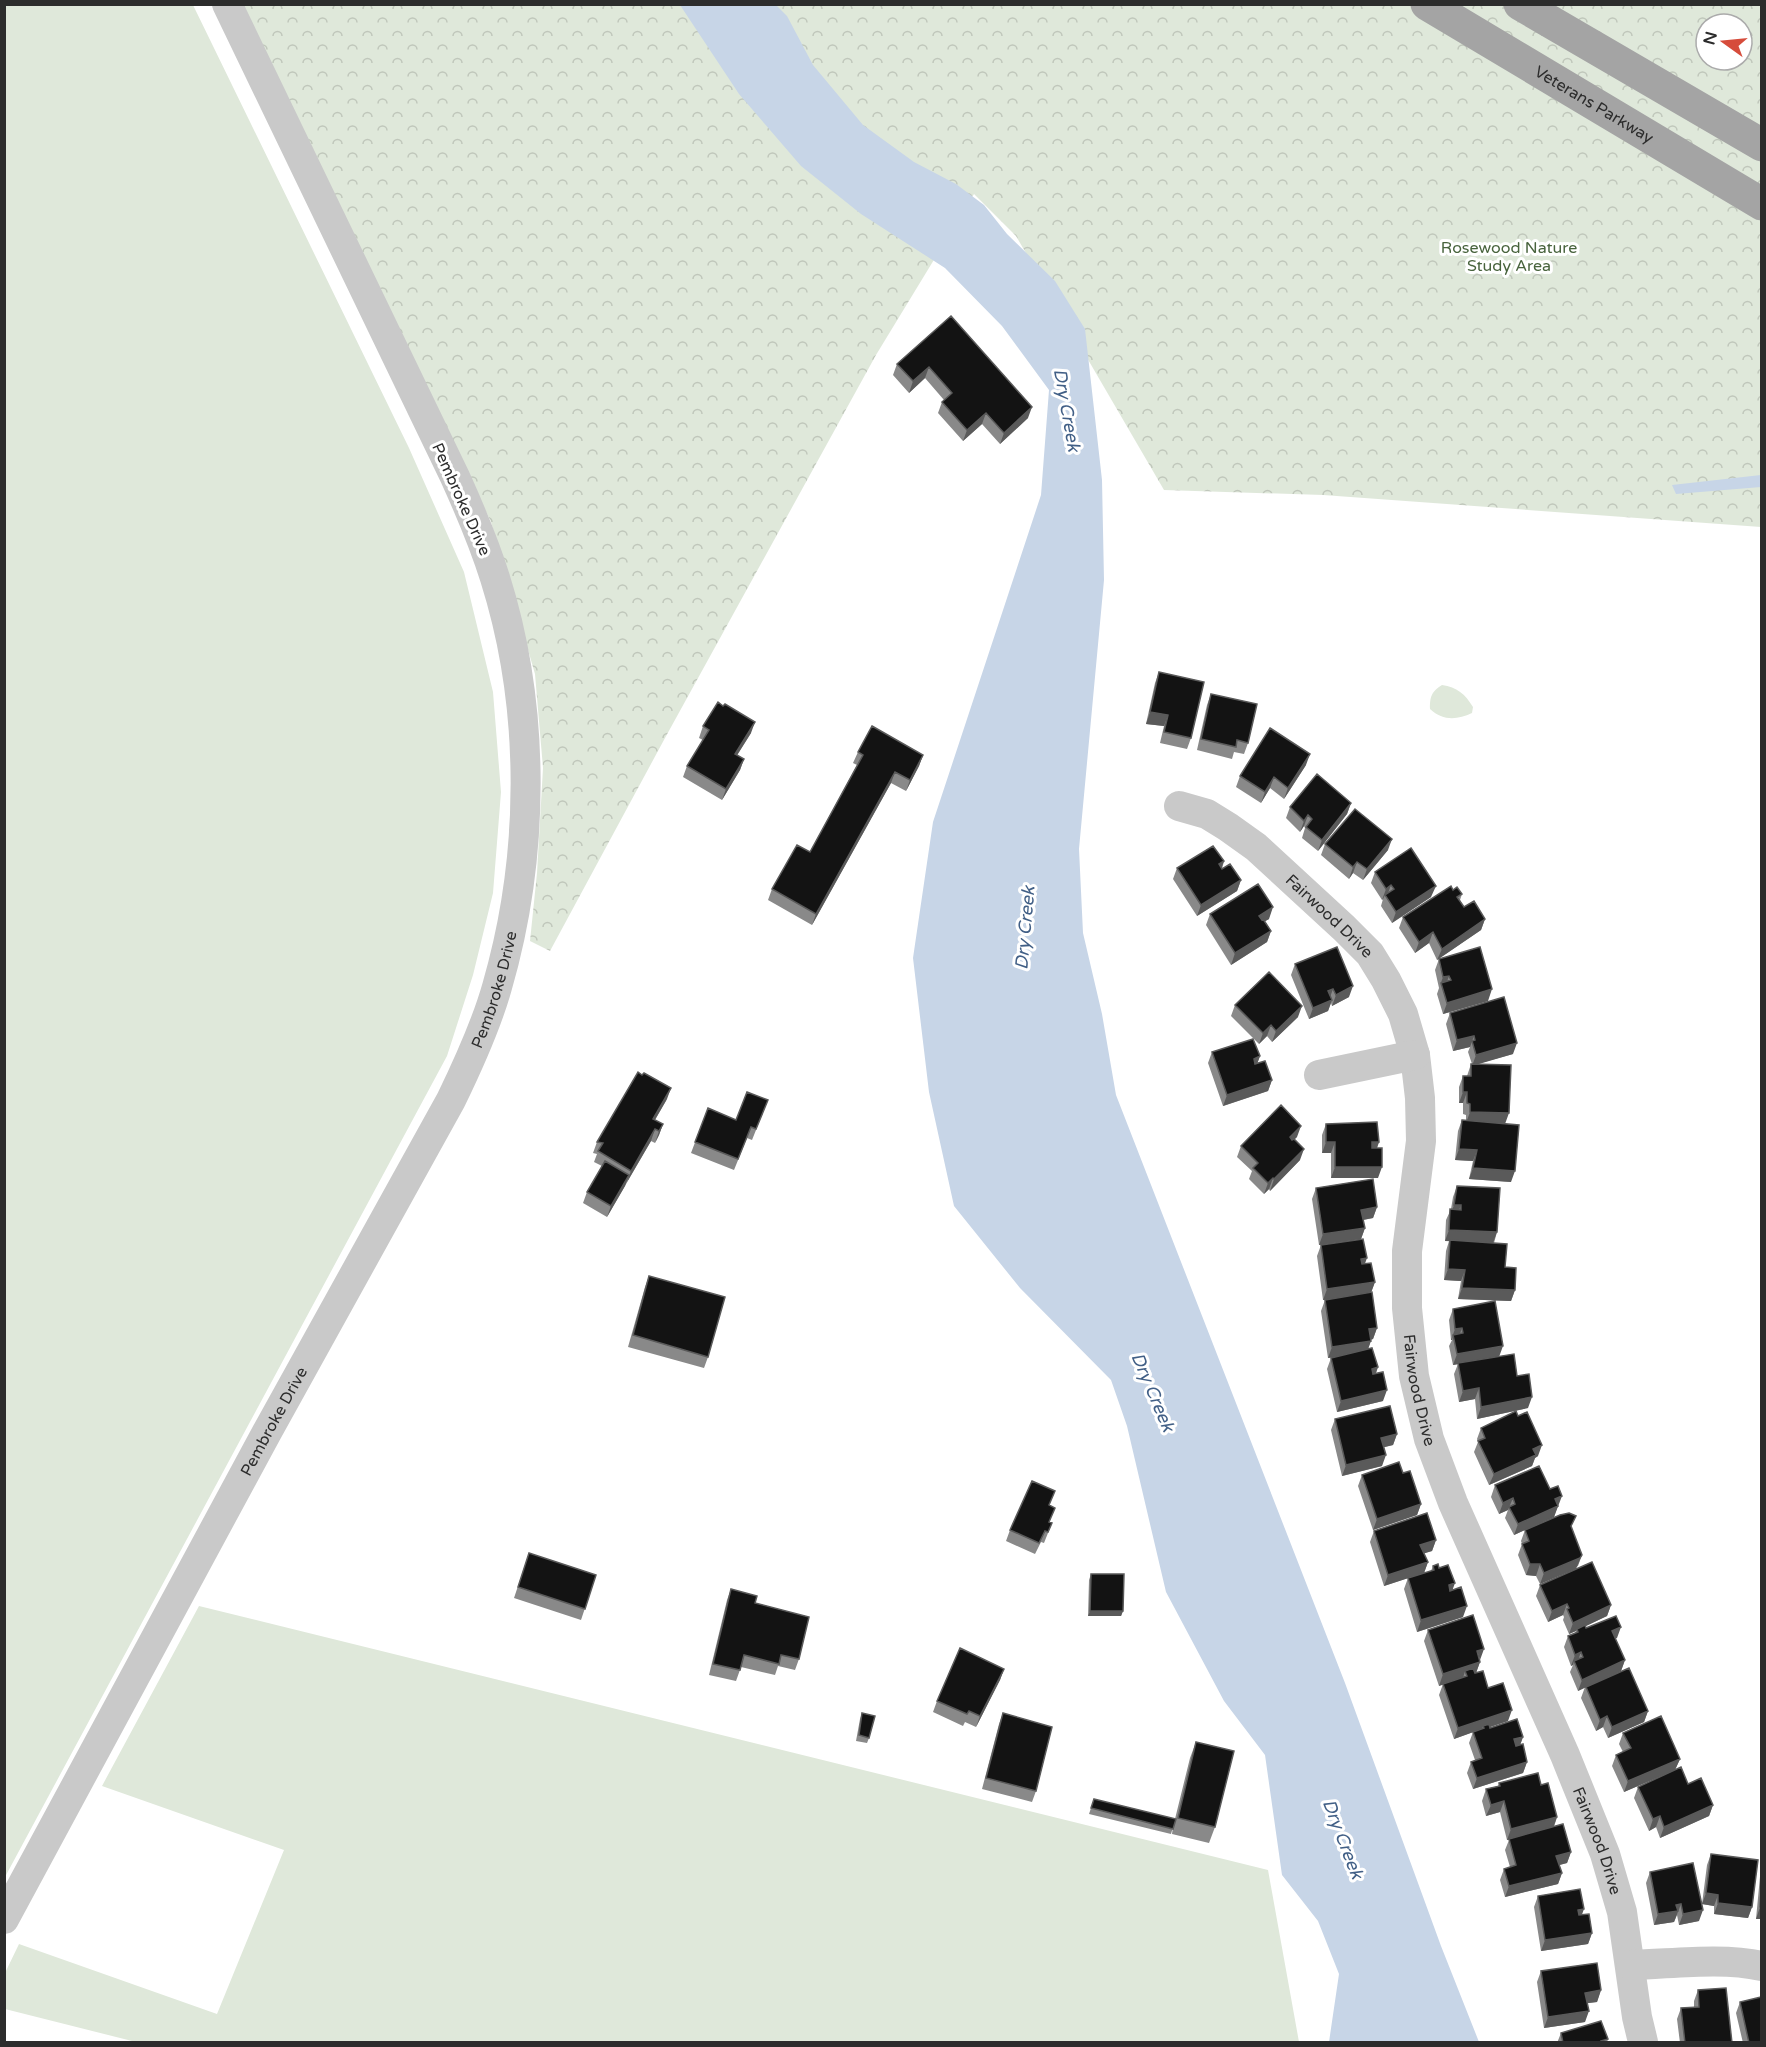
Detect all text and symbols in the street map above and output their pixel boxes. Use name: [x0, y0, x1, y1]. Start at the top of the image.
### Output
north arrow: [1694, 12, 1754, 72]
text: N: [1699, 30, 1722, 47]
street label: Veterans Parkway: [1531, 62, 1658, 148]
park label: Rosewood Nature Study Area: [1441, 238, 1577, 276]
water label: Dry Creek: [1049, 367, 1085, 454]
street label: Pembroke Drive: [427, 440, 495, 559]
street label: Fairwood Drive: [1281, 870, 1377, 963]
water label: Dry Creek: [1010, 884, 1040, 971]
street label: Pembroke Drive: [467, 929, 522, 1051]
street label: Fairwood Drive: [1399, 1333, 1440, 1449]
water label: Dry Creek: [1127, 1349, 1180, 1436]
street label: Pembroke Drive: [236, 1364, 312, 1480]
street label: Fairwood Drive: [1568, 1784, 1625, 1897]
water label: Dry Creek: [1318, 1796, 1369, 1883]

